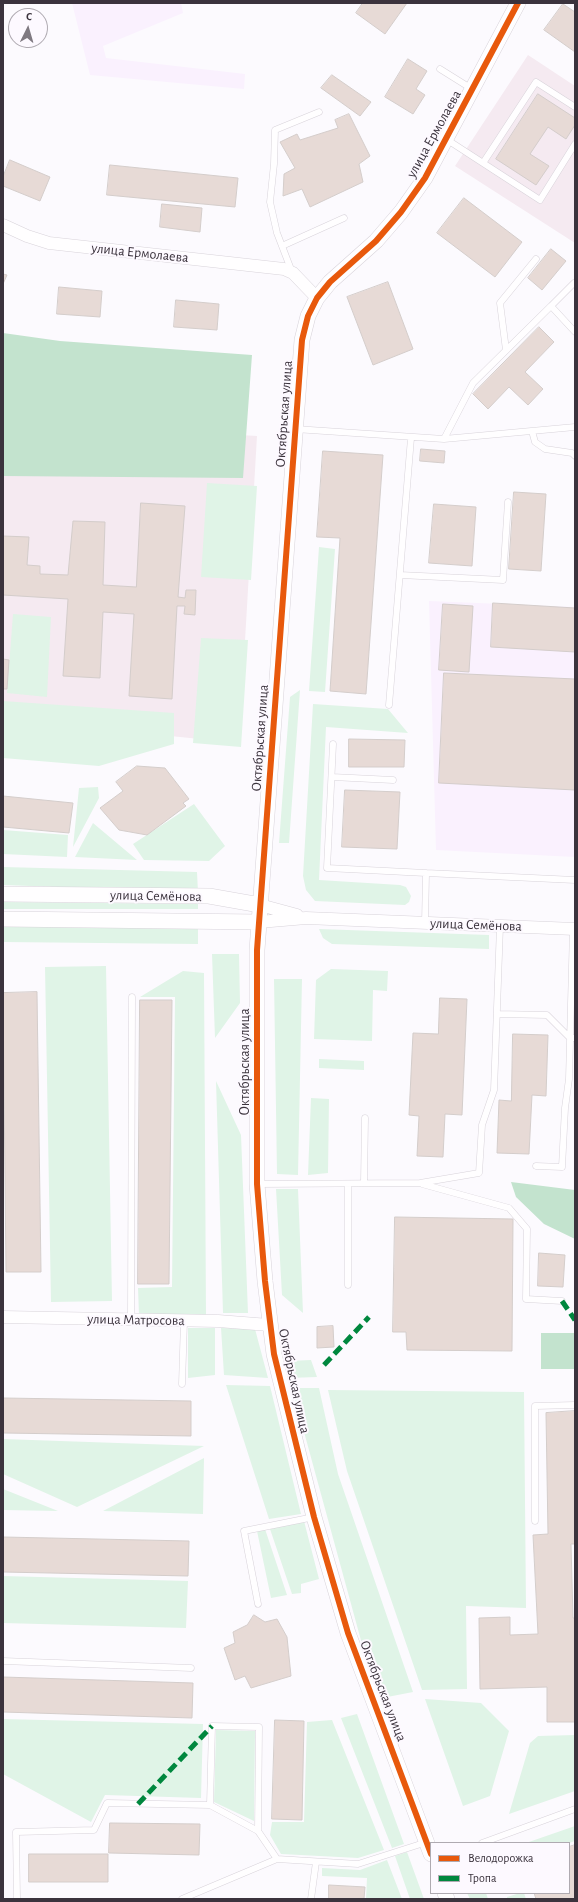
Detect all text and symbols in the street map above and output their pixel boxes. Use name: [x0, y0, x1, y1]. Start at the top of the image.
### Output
north arrow: [8, 8, 48, 48]
text: С: [25, 11, 33, 22]
street label: улица Ермолаева: [403, 87, 465, 181]
street label: улица Ермолаева: [91, 240, 189, 266]
street label: Октябрьская улица: [272, 360, 296, 468]
street label: Октябрьская улица: [248, 684, 272, 792]
street label: улица Семёнова: [110, 887, 202, 905]
street label: улица Семёнова: [430, 915, 522, 935]
street label: Октябрьская улица: [237, 1008, 253, 1116]
street label: улица Матросова: [87, 1311, 185, 1329]
street label: Октябрьская улица: [275, 1327, 313, 1435]
street label: Октябрьская улица: [356, 1638, 410, 1744]
legend: [430, 1842, 570, 1894]
text: Велодорожка: [468, 1852, 534, 1864]
text: Тропа: [468, 1872, 496, 1884]

